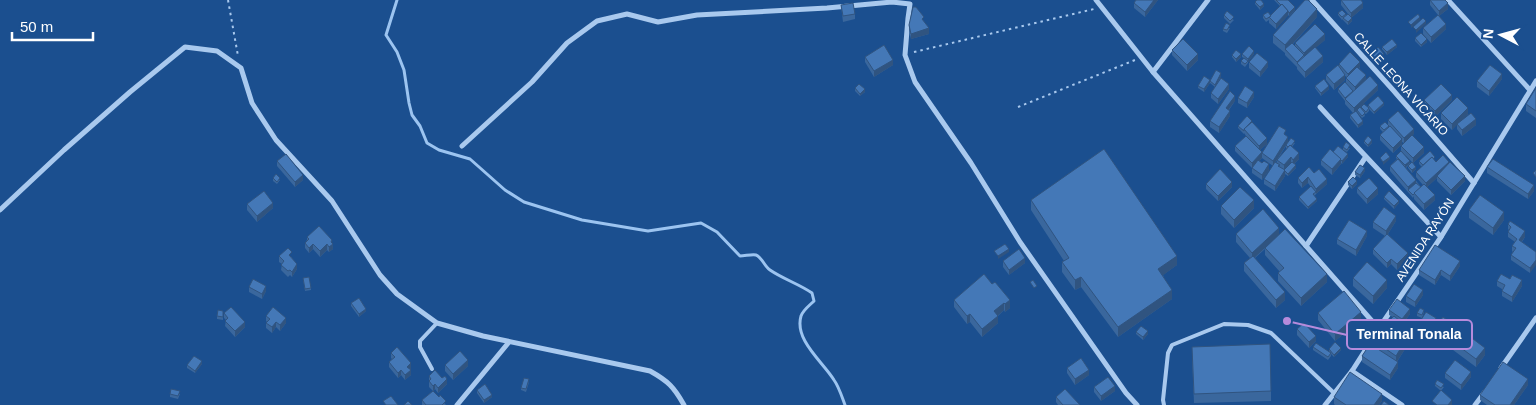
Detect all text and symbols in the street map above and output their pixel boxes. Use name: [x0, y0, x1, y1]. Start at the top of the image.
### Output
scale bar: [12, 10, 94, 42]
north arrow: [1476, 10, 1526, 60]
text: 50 m: [20, 18, 53, 35]
text: N: [1480, 28, 1497, 40]
street label: CALLE LEONA VICARIO: [1351, 30, 1451, 138]
street label: AVENIDA RAYÓN: [1392, 195, 1457, 284]
callout: Terminal Tonala: [1347, 320, 1472, 349]
text: Terminal Tonala: [1356, 326, 1462, 342]

